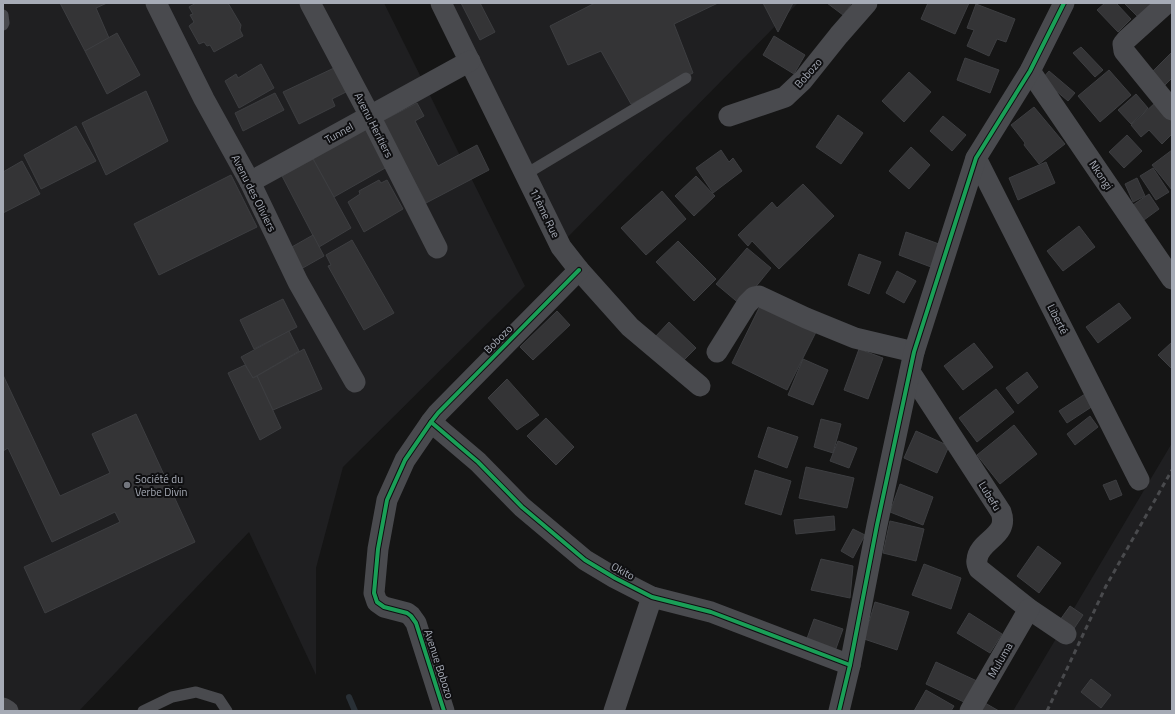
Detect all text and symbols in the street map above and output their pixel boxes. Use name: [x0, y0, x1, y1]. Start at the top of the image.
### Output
street label: Bobozo: [791, 54, 826, 91]
street label: Avenu Heritiers: [351, 90, 397, 160]
street label: Tunnel: [322, 119, 356, 147]
street label: Avenu des Oliviers: [228, 152, 280, 234]
street label: Nkongi: [1085, 157, 1117, 193]
street label: 11ème Rue: [526, 186, 564, 241]
street label: Liberté: [1044, 301, 1073, 337]
street label: Bobozo: [480, 321, 516, 357]
place label: Société du Verbe Divin: [135, 471, 187, 500]
street label: Lubefu: [975, 478, 1005, 514]
marker: Société du Verbe Divin: [122, 480, 132, 490]
street label: Okito: [608, 558, 638, 584]
street label: Avenue Bobozo: [420, 627, 458, 701]
street label: Muluma: [984, 639, 1017, 681]

